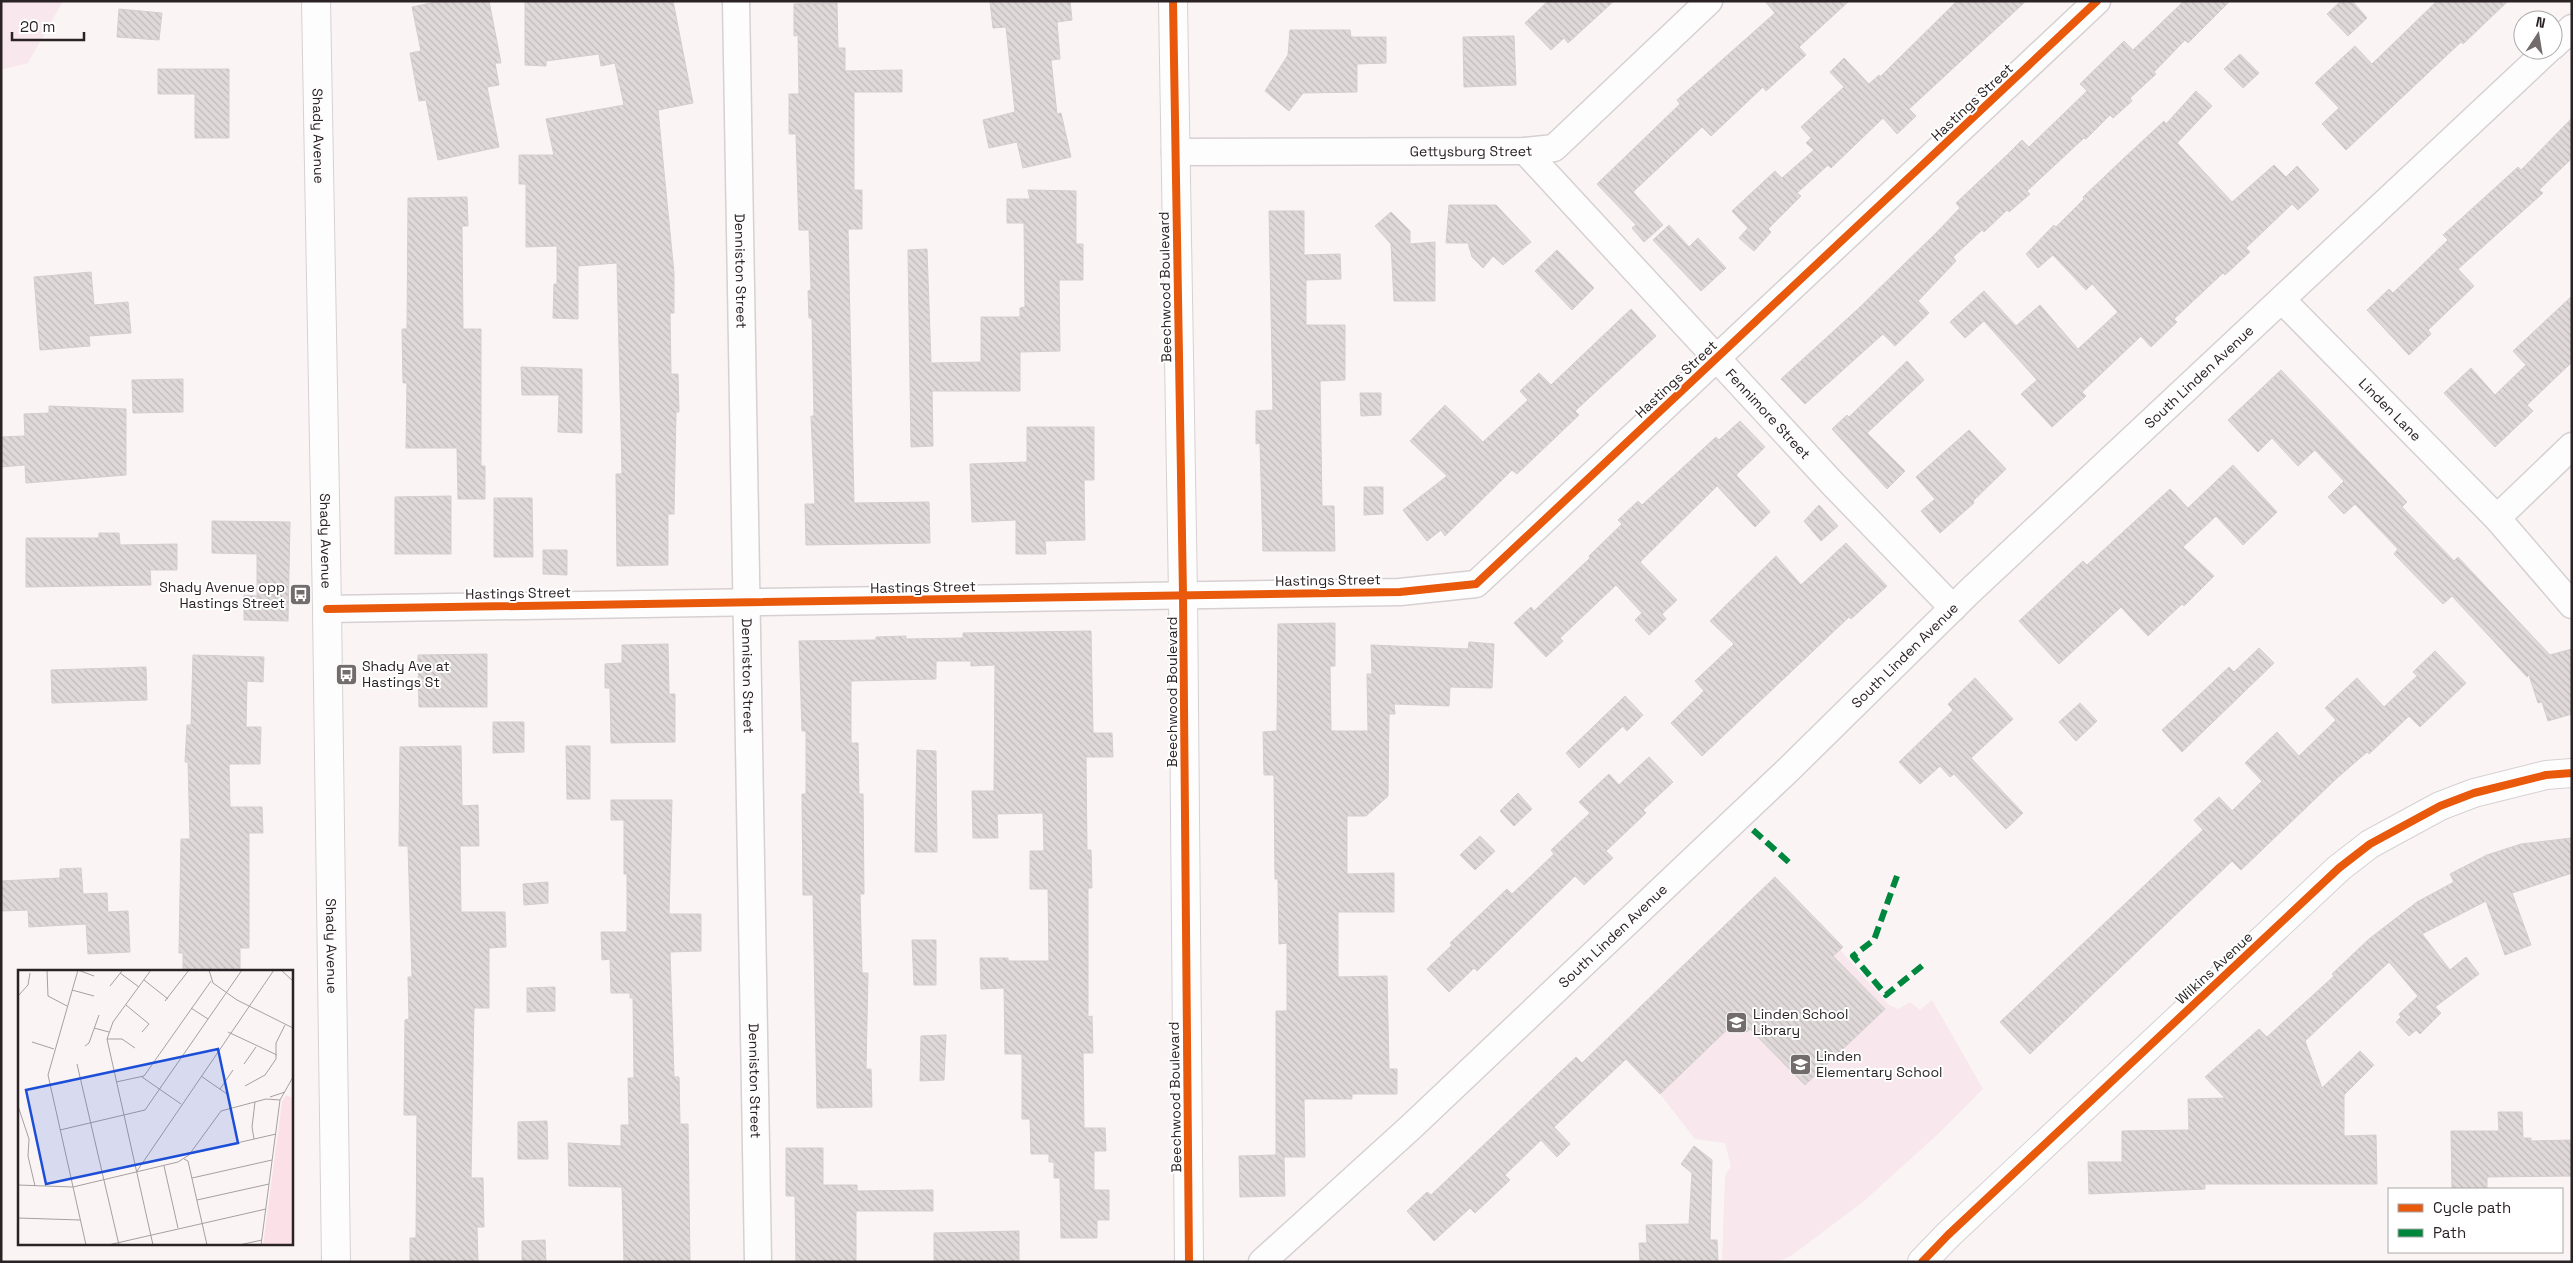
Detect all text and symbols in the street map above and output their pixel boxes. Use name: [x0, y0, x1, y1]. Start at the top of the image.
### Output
scale bar: [12, 10, 85, 42]
north arrow: [2513, 10, 2563, 60]
text: N: [2534, 13, 2547, 32]
text: 20 m: [20, 17, 55, 36]
street label: Hastings Street: [1927, 59, 2017, 145]
street label: Shady Avenue: [309, 88, 328, 184]
street label: Gettysburg Street: [1410, 141, 1533, 160]
street label: Beechwood Boulevard: [1155, 211, 1175, 363]
street label: Denniston Street: [731, 213, 751, 329]
street label: South Linden Avenue: [2140, 321, 2257, 432]
street label: Hastings Street: [1631, 336, 1721, 422]
street label: Fennimore Street: [1722, 365, 1814, 463]
street label: Linden Lane: [2355, 374, 2425, 445]
street label: Shady Avenue: [316, 493, 336, 589]
street label: Hastings Street: [1275, 570, 1381, 590]
street label: Hastings Street: [870, 577, 976, 597]
place label: Shady Avenue opp Hastings Street: [159, 578, 285, 612]
bus stop icon: Shady Avenue opp Hastings Street: [289, 583, 313, 607]
street label: Hastings Street: [465, 583, 571, 603]
street label: South Linden Avenue: [1847, 599, 1962, 712]
street label: Beechwood Boulevard: [1163, 616, 1181, 768]
street label: Denniston Street: [738, 618, 758, 734]
place label: Shady Ave at Hastings St: [362, 657, 450, 691]
bus stop icon: Shady Ave at Hastings St: [334, 662, 358, 686]
street label: South Linden Avenue: [1555, 880, 1671, 992]
street label: Shady Avenue: [322, 898, 341, 994]
street label: Wilkins Avenue: [2172, 928, 2256, 1008]
inset map: [18, 970, 292, 1246]
place label: Linden School Library: [1753, 1005, 1848, 1039]
school or university icon: Linden School Library: [1725, 1010, 1749, 1034]
street label: Beechwood Boulevard: [1165, 1021, 1185, 1173]
street label: Denniston Street: [745, 1023, 765, 1139]
place label: Linden Elementary School: [1816, 1047, 1942, 1081]
school or university icon: Linden Elementary School: [1788, 1052, 1812, 1076]
legend: [2388, 1188, 2563, 1253]
text: Cycle path: [2433, 1198, 2511, 1217]
text: Path: [2433, 1223, 2466, 1242]

